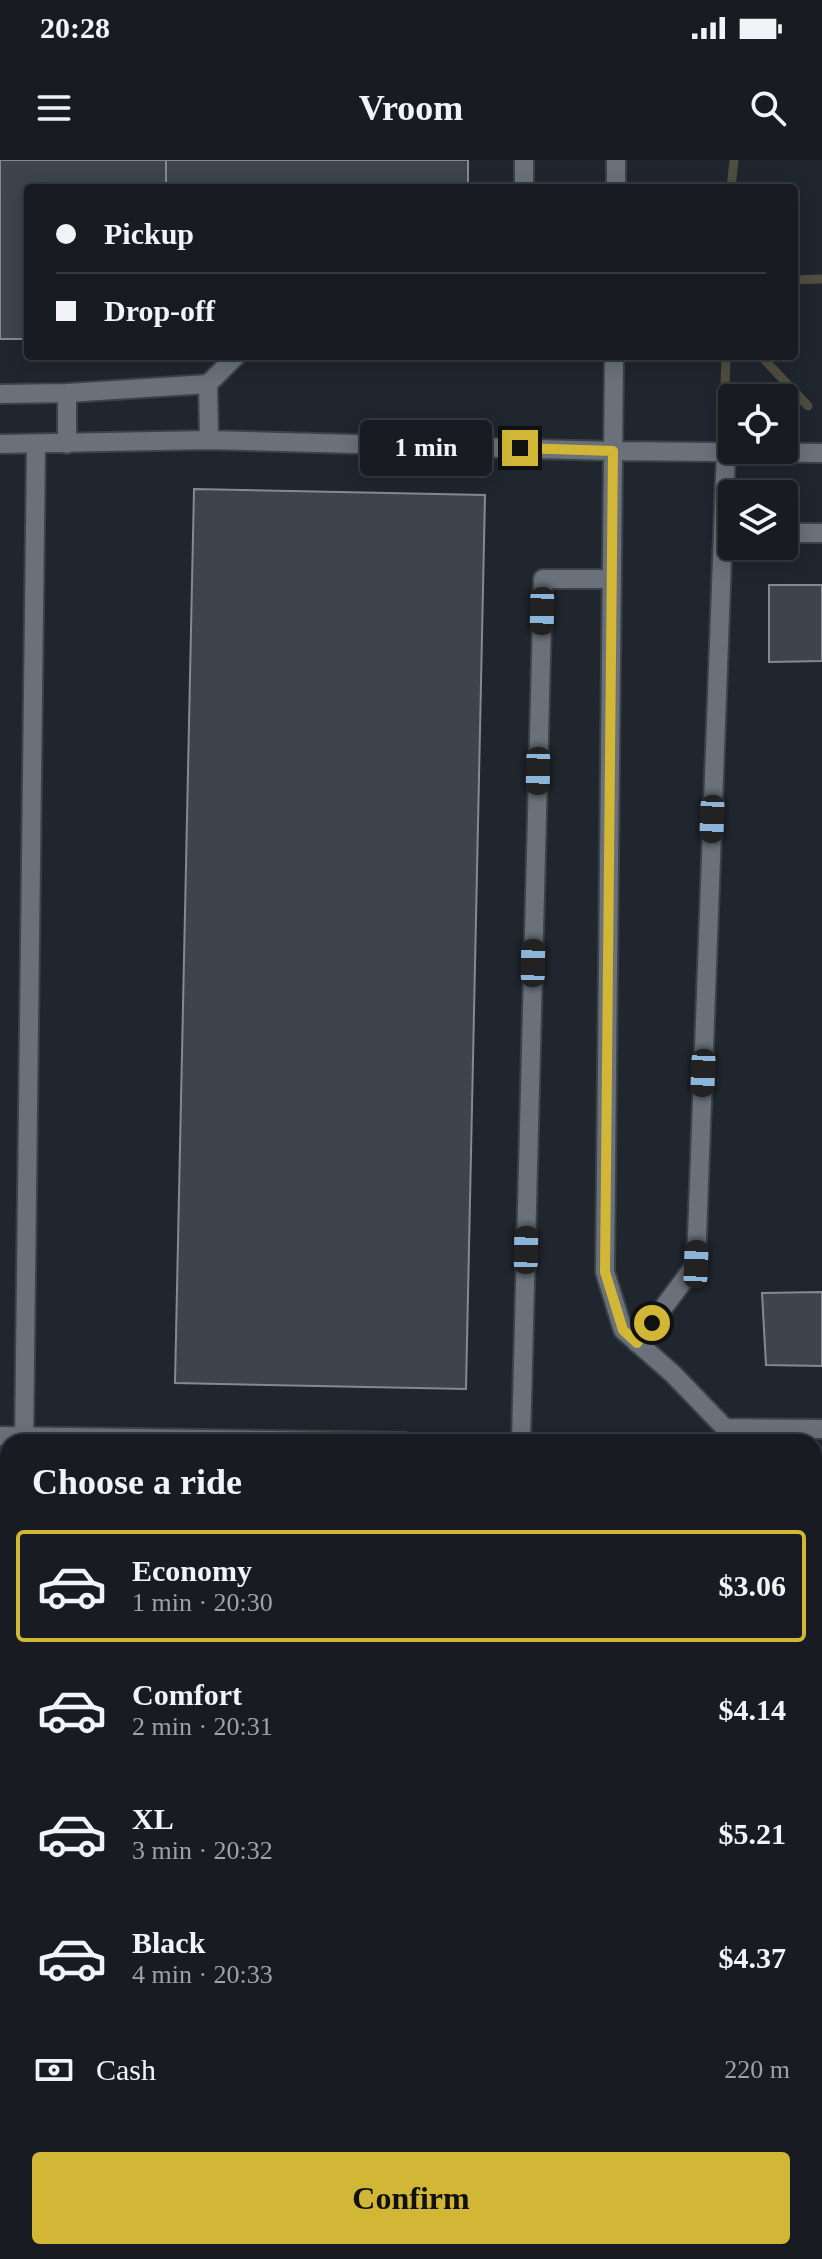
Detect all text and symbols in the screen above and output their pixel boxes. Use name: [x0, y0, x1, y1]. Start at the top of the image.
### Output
text: 20:28: [40, 11, 110, 44]
icon: menu: [32, 86, 76, 130]
icon: search: [746, 86, 790, 130]
text: Vroom: [359, 88, 463, 128]
text: Pickup: [104, 217, 194, 250]
text: Drop-off: [104, 294, 215, 327]
map controls: [718, 384, 798, 560]
button: locate: [718, 384, 798, 464]
callout: 1 min: [360, 420, 492, 476]
route end: [502, 430, 538, 466]
text: 1 min: [395, 433, 457, 462]
button: layers: [718, 480, 798, 560]
car: [530, 587, 554, 635]
car: [526, 747, 550, 795]
car: [699, 795, 725, 843]
car: [521, 939, 545, 987]
car: [690, 1049, 716, 1097]
car: [514, 1226, 538, 1274]
car: [683, 1240, 709, 1288]
route start: [634, 1305, 670, 1341]
text: Choose a ride: [32, 1462, 242, 1502]
icon: car: [36, 1550, 108, 1622]
text: Economy: [132, 1554, 252, 1587]
text: $3.06: [719, 1569, 786, 1602]
text: 1 min · 20:30: [132, 1588, 273, 1617]
icon: car: [36, 1674, 108, 1746]
text: Comfort: [132, 1678, 242, 1711]
text: $4.14: [719, 1693, 786, 1726]
text: 2 min · 20:31: [132, 1712, 273, 1741]
icon: car: [36, 1798, 108, 1870]
text: XL: [132, 1802, 174, 1835]
text: $5.21: [719, 1817, 786, 1850]
text: 3 min · 20:32: [132, 1836, 273, 1865]
icon: car: [36, 1922, 108, 1994]
text: Black: [132, 1926, 205, 1959]
text: $4.37: [719, 1941, 786, 1974]
text: 4 min · 20:33: [132, 1960, 273, 1989]
icon: cash: [32, 2048, 76, 2092]
text: Cash: [96, 2053, 156, 2086]
text: 220 m: [724, 2055, 790, 2084]
button: Confirm: [32, 2152, 790, 2244]

